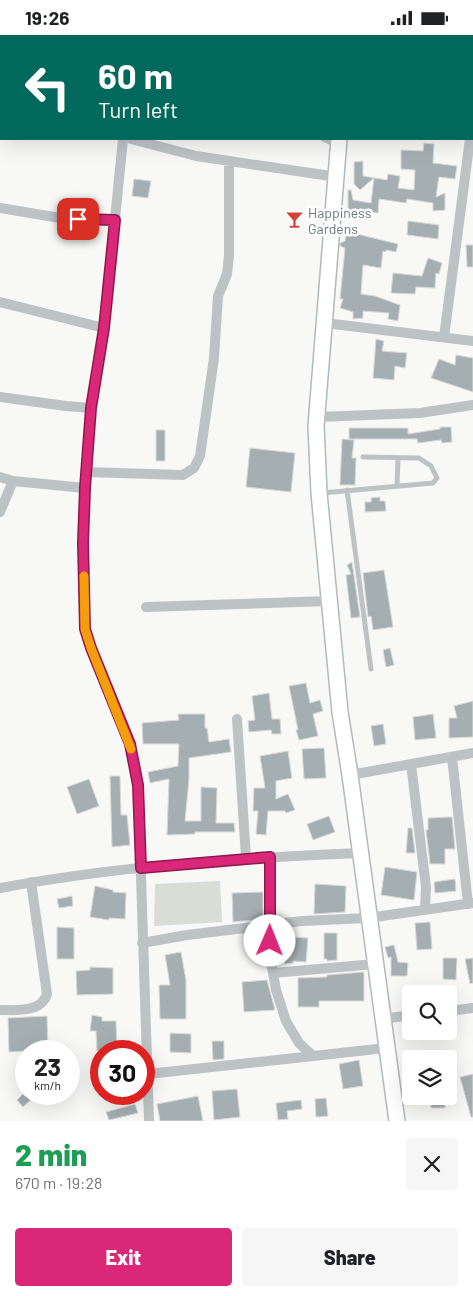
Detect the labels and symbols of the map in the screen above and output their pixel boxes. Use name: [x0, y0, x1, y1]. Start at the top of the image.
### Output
pin: [57, 198, 99, 240]
place label: Happiness Gardens: [308, 204, 372, 237]
bar icon: Happiness Gardens: [284, 210, 304, 230]
position arrow: [243, 914, 295, 966]
speed limit sign: 30: [90, 1040, 155, 1105]

